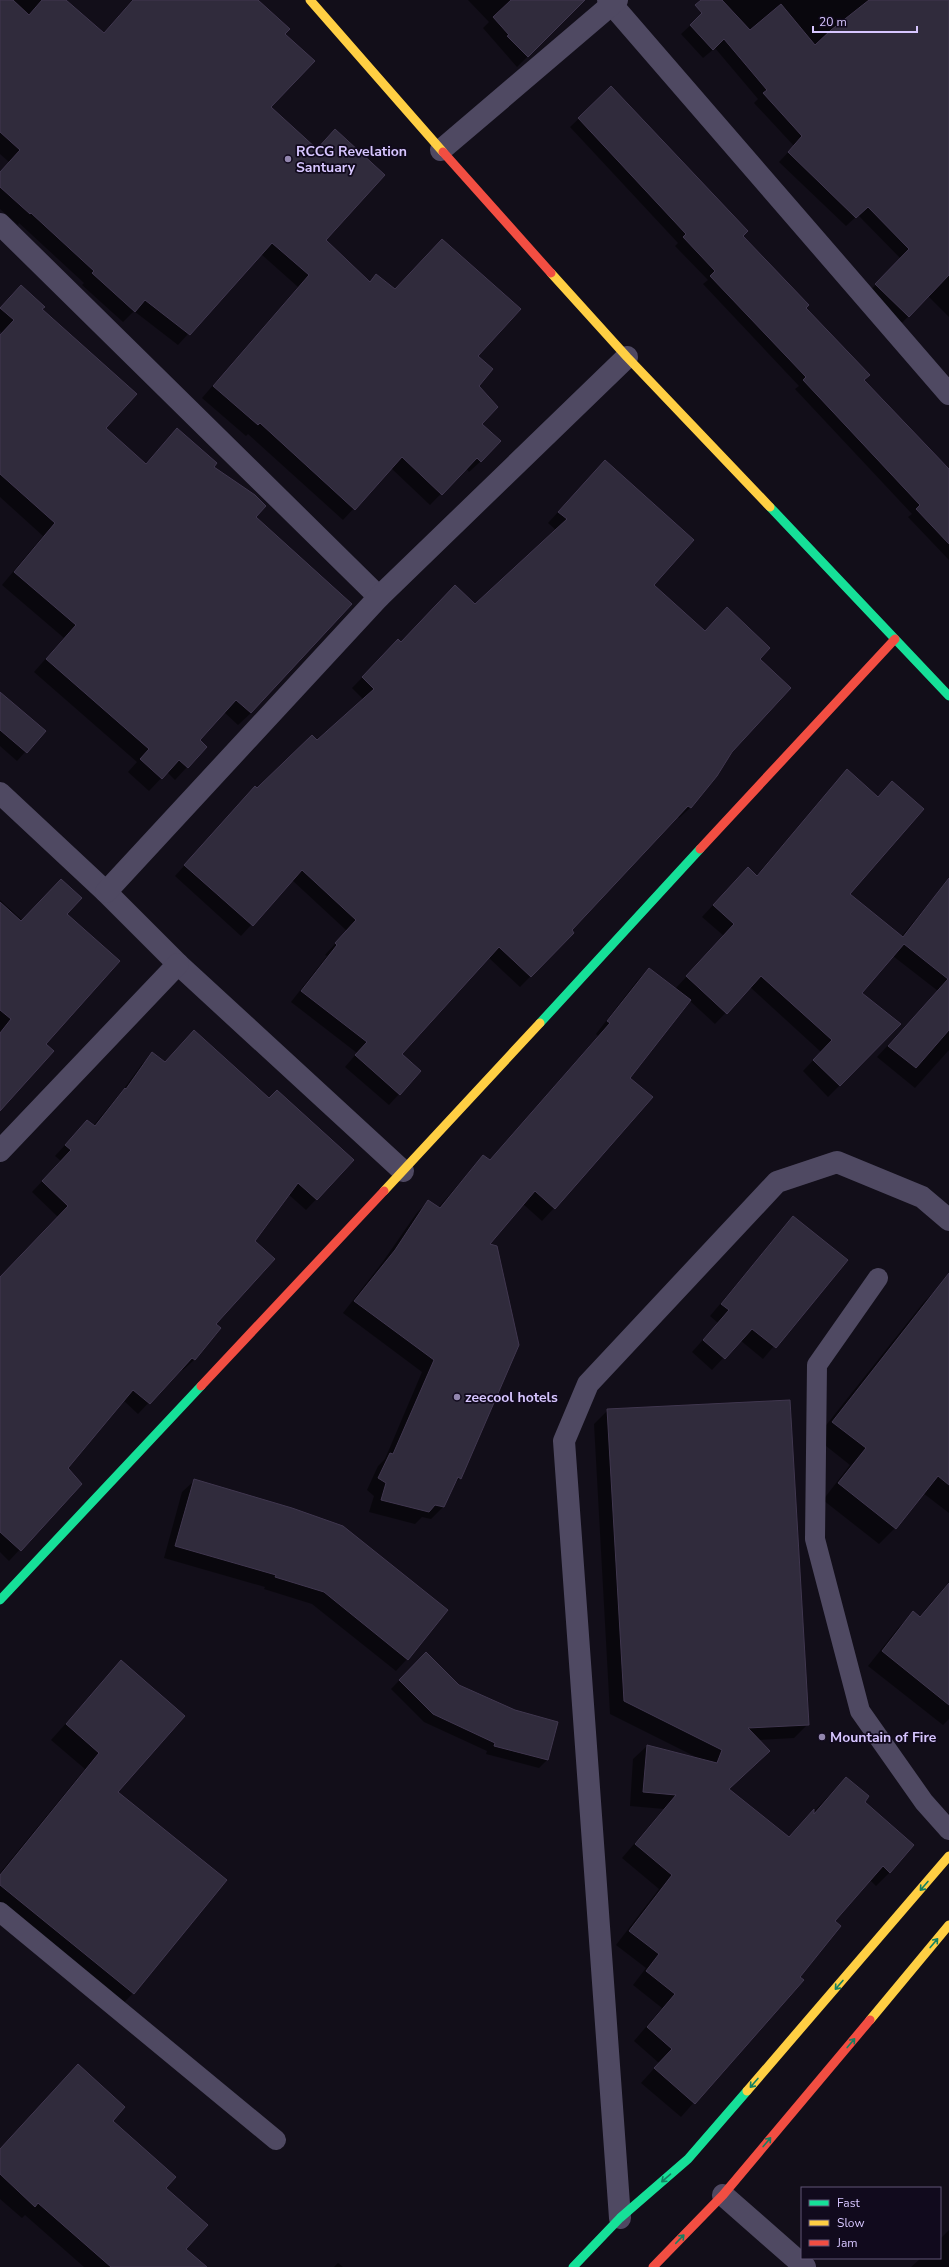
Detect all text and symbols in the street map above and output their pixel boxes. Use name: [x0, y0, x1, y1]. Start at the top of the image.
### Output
scale bar: [813, 8, 917, 34]
text: 20 m: [819, 14, 847, 30]
place label: RCCG Revelation Santuary: [296, 142, 407, 177]
marker: RCCG Revelation Santuary: [283, 154, 293, 164]
place label: zeecool hotels: [465, 1388, 558, 1407]
marker: zeecool hotels: [452, 1392, 462, 1402]
place label: Mountain of Fire: [830, 1728, 937, 1747]
marker: Mountain of Fire: [817, 1732, 827, 1742]
one-way arrow: [919, 1881, 928, 1891]
one-way arrow: [929, 1938, 938, 1948]
one-way arrow: [834, 1979, 843, 1990]
one-way arrow: [846, 2037, 855, 2048]
one-way arrow: [749, 2078, 759, 2088]
one-way arrow: [763, 2137, 772, 2148]
one-way arrow: [661, 2174, 671, 2183]
legend: [801, 2187, 941, 2259]
text: Fast: [837, 2195, 860, 2211]
text: Slow: [837, 2215, 865, 2231]
one-way arrow: [676, 2234, 685, 2244]
text: Jam: [836, 2235, 858, 2251]

